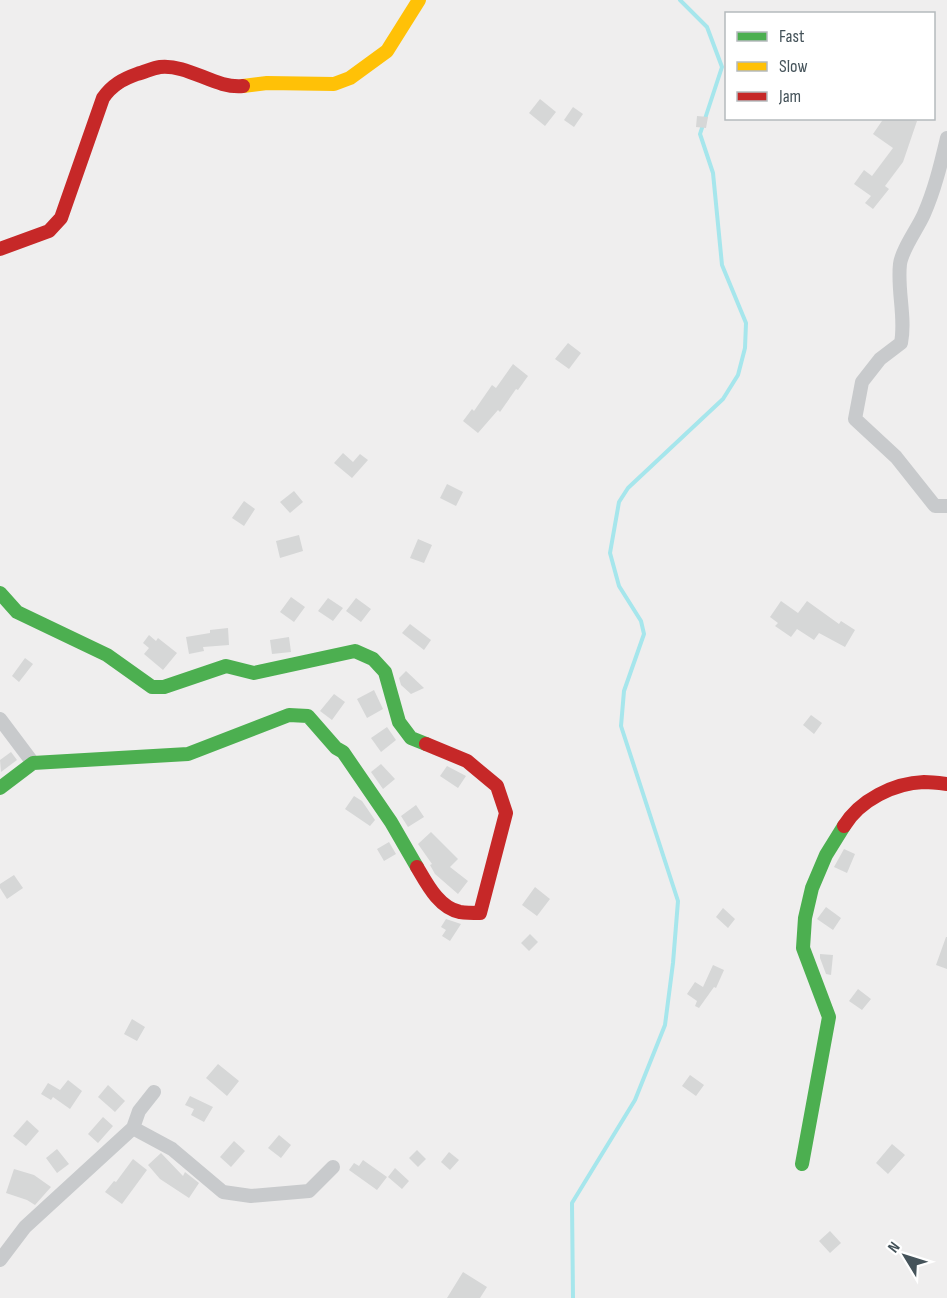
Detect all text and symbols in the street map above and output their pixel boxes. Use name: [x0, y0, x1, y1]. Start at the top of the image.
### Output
legend: [725, 12, 935, 120]
text: Fast: [779, 26, 805, 47]
text: Slow: [779, 56, 808, 77]
text: Jam: [778, 86, 801, 107]
north arrow: [875, 1226, 935, 1286]
text: N: [884, 1238, 904, 1257]

